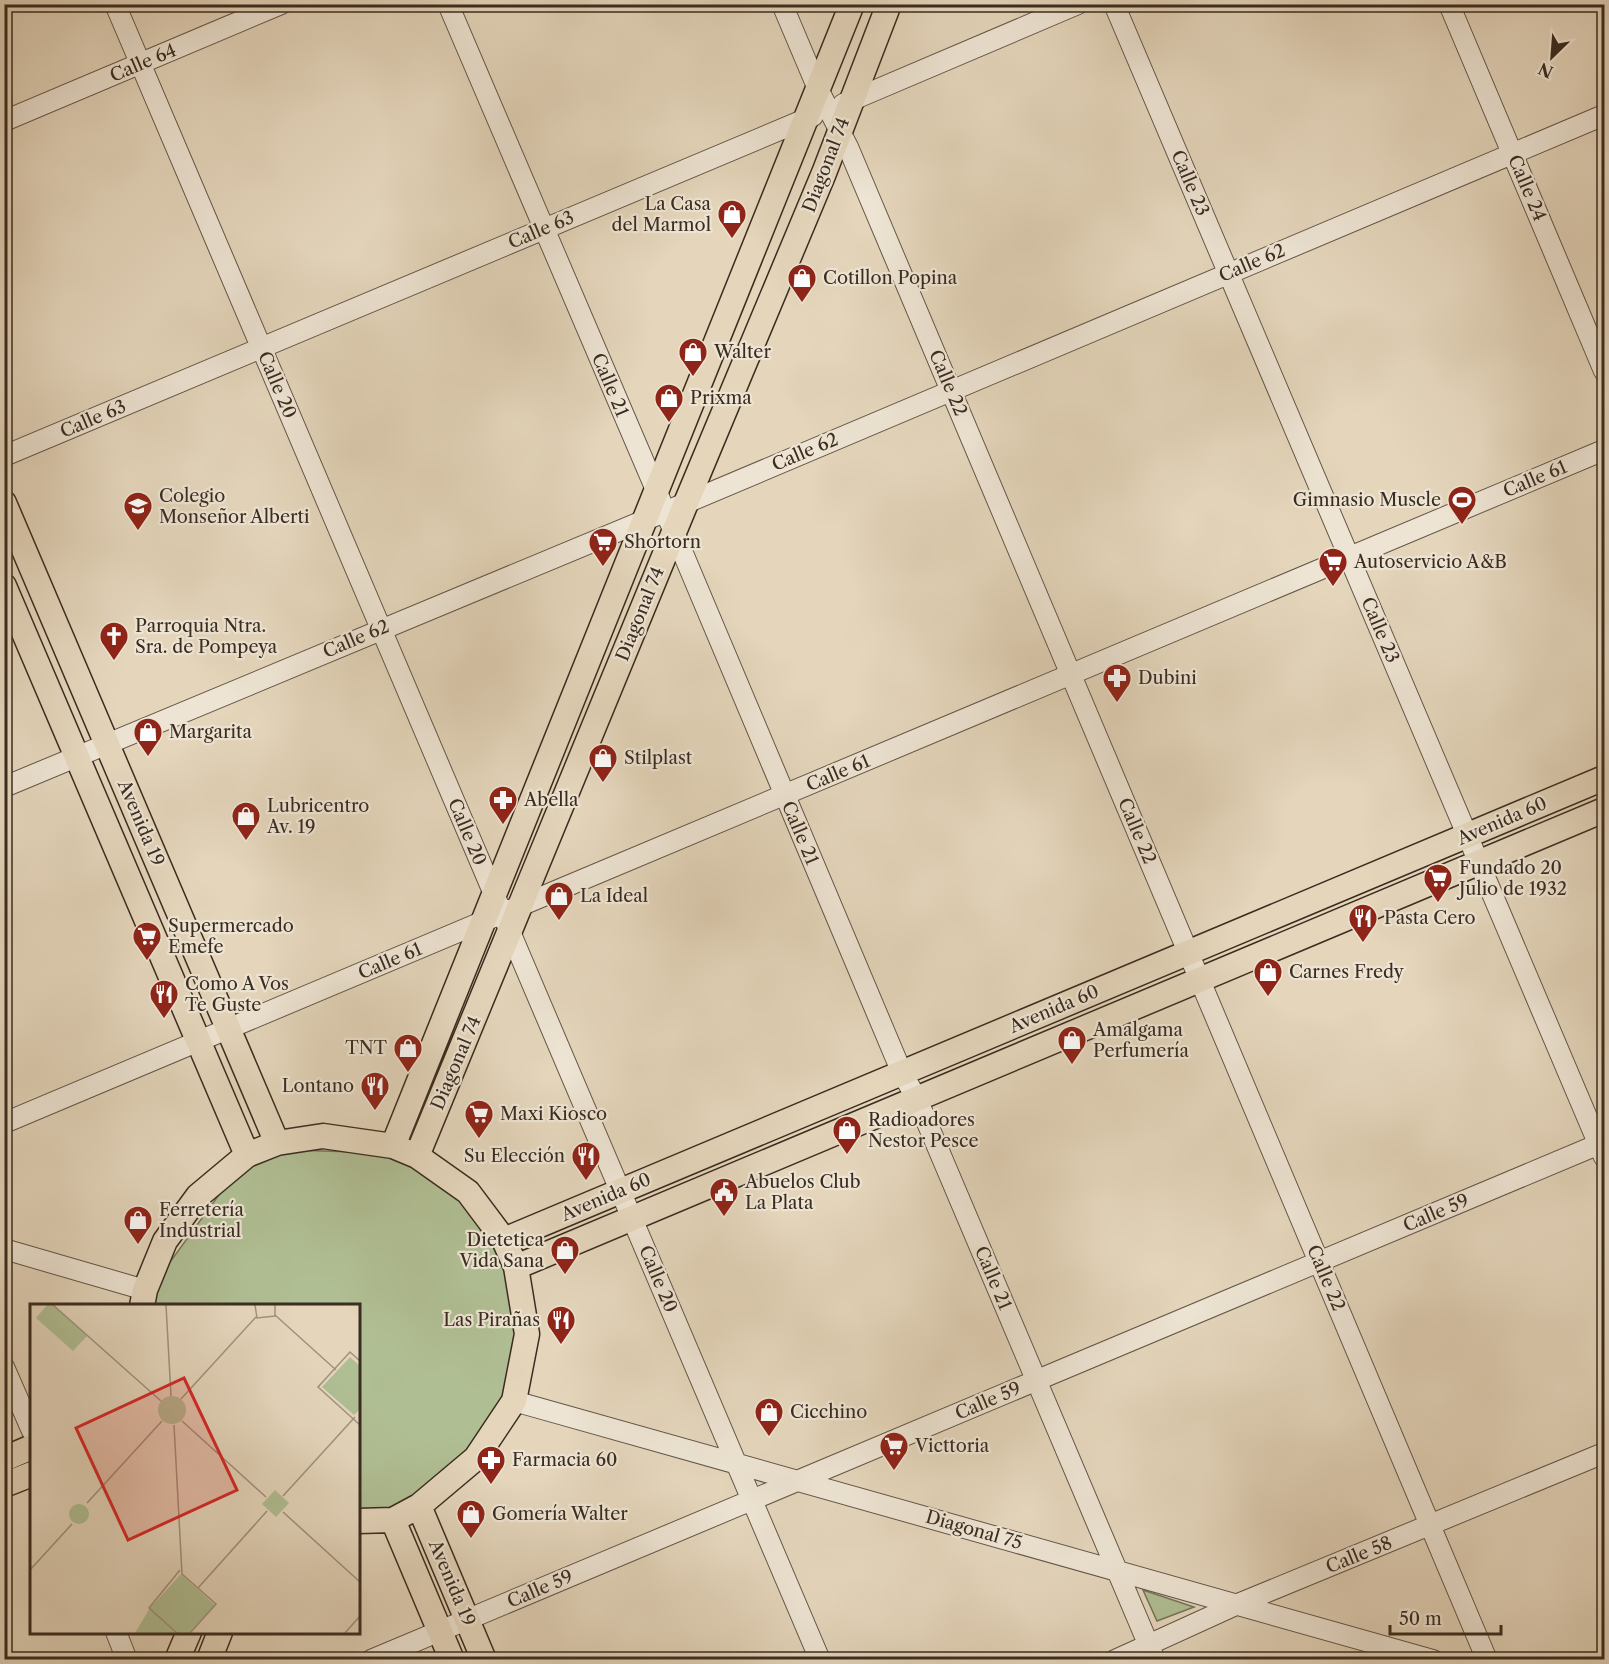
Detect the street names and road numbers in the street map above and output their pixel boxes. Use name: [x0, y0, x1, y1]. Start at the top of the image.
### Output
street label: Calle 64: [107, 39, 179, 87]
street label: Diagonal 74: [798, 115, 854, 215]
street label: Calle 23: [1166, 147, 1214, 219]
street label: Calle 24: [1503, 152, 1551, 224]
street label: Calle 63: [505, 206, 577, 254]
street label: Calle 62: [1216, 239, 1288, 287]
street label: Calle 22: [924, 347, 972, 419]
street label: Calle 20: [253, 348, 301, 422]
street label: Calle 21: [587, 350, 633, 420]
street label: Calle 63: [57, 395, 129, 443]
street label: Calle 62: [769, 428, 841, 476]
street label: Calle 61: [1500, 456, 1571, 502]
street label: Diagonal 74: [611, 564, 669, 664]
street label: Calle 23: [1356, 594, 1404, 666]
street label: Calle 62: [320, 615, 392, 663]
street label: Calle 61: [803, 750, 874, 796]
street label: Avenida 19: [113, 776, 169, 869]
street label: Avenida 60: [1453, 792, 1550, 850]
street label: Calle 20: [443, 795, 491, 869]
street label: Calle 22: [1113, 795, 1161, 867]
street label: Calle 21: [777, 798, 823, 868]
street label: Calle 61: [355, 938, 426, 984]
street label: Avenida 60: [1005, 980, 1102, 1038]
street label: Diagonal 74: [426, 1013, 486, 1113]
street label: Avenida 60: [557, 1168, 654, 1226]
street label: Calle 59: [1400, 1189, 1472, 1237]
street label: Calle 20: [634, 1242, 682, 1316]
street label: Calle 22: [1302, 1242, 1350, 1314]
street label: Calle 21: [970, 1243, 1016, 1313]
street label: Calle 59: [952, 1377, 1024, 1425]
street label: Diagonal 75: [923, 1506, 1025, 1554]
street label: Calle 58: [1323, 1532, 1395, 1578]
street label: Avenida 19: [424, 1536, 480, 1629]
street label: Calle 59: [504, 1565, 576, 1613]

